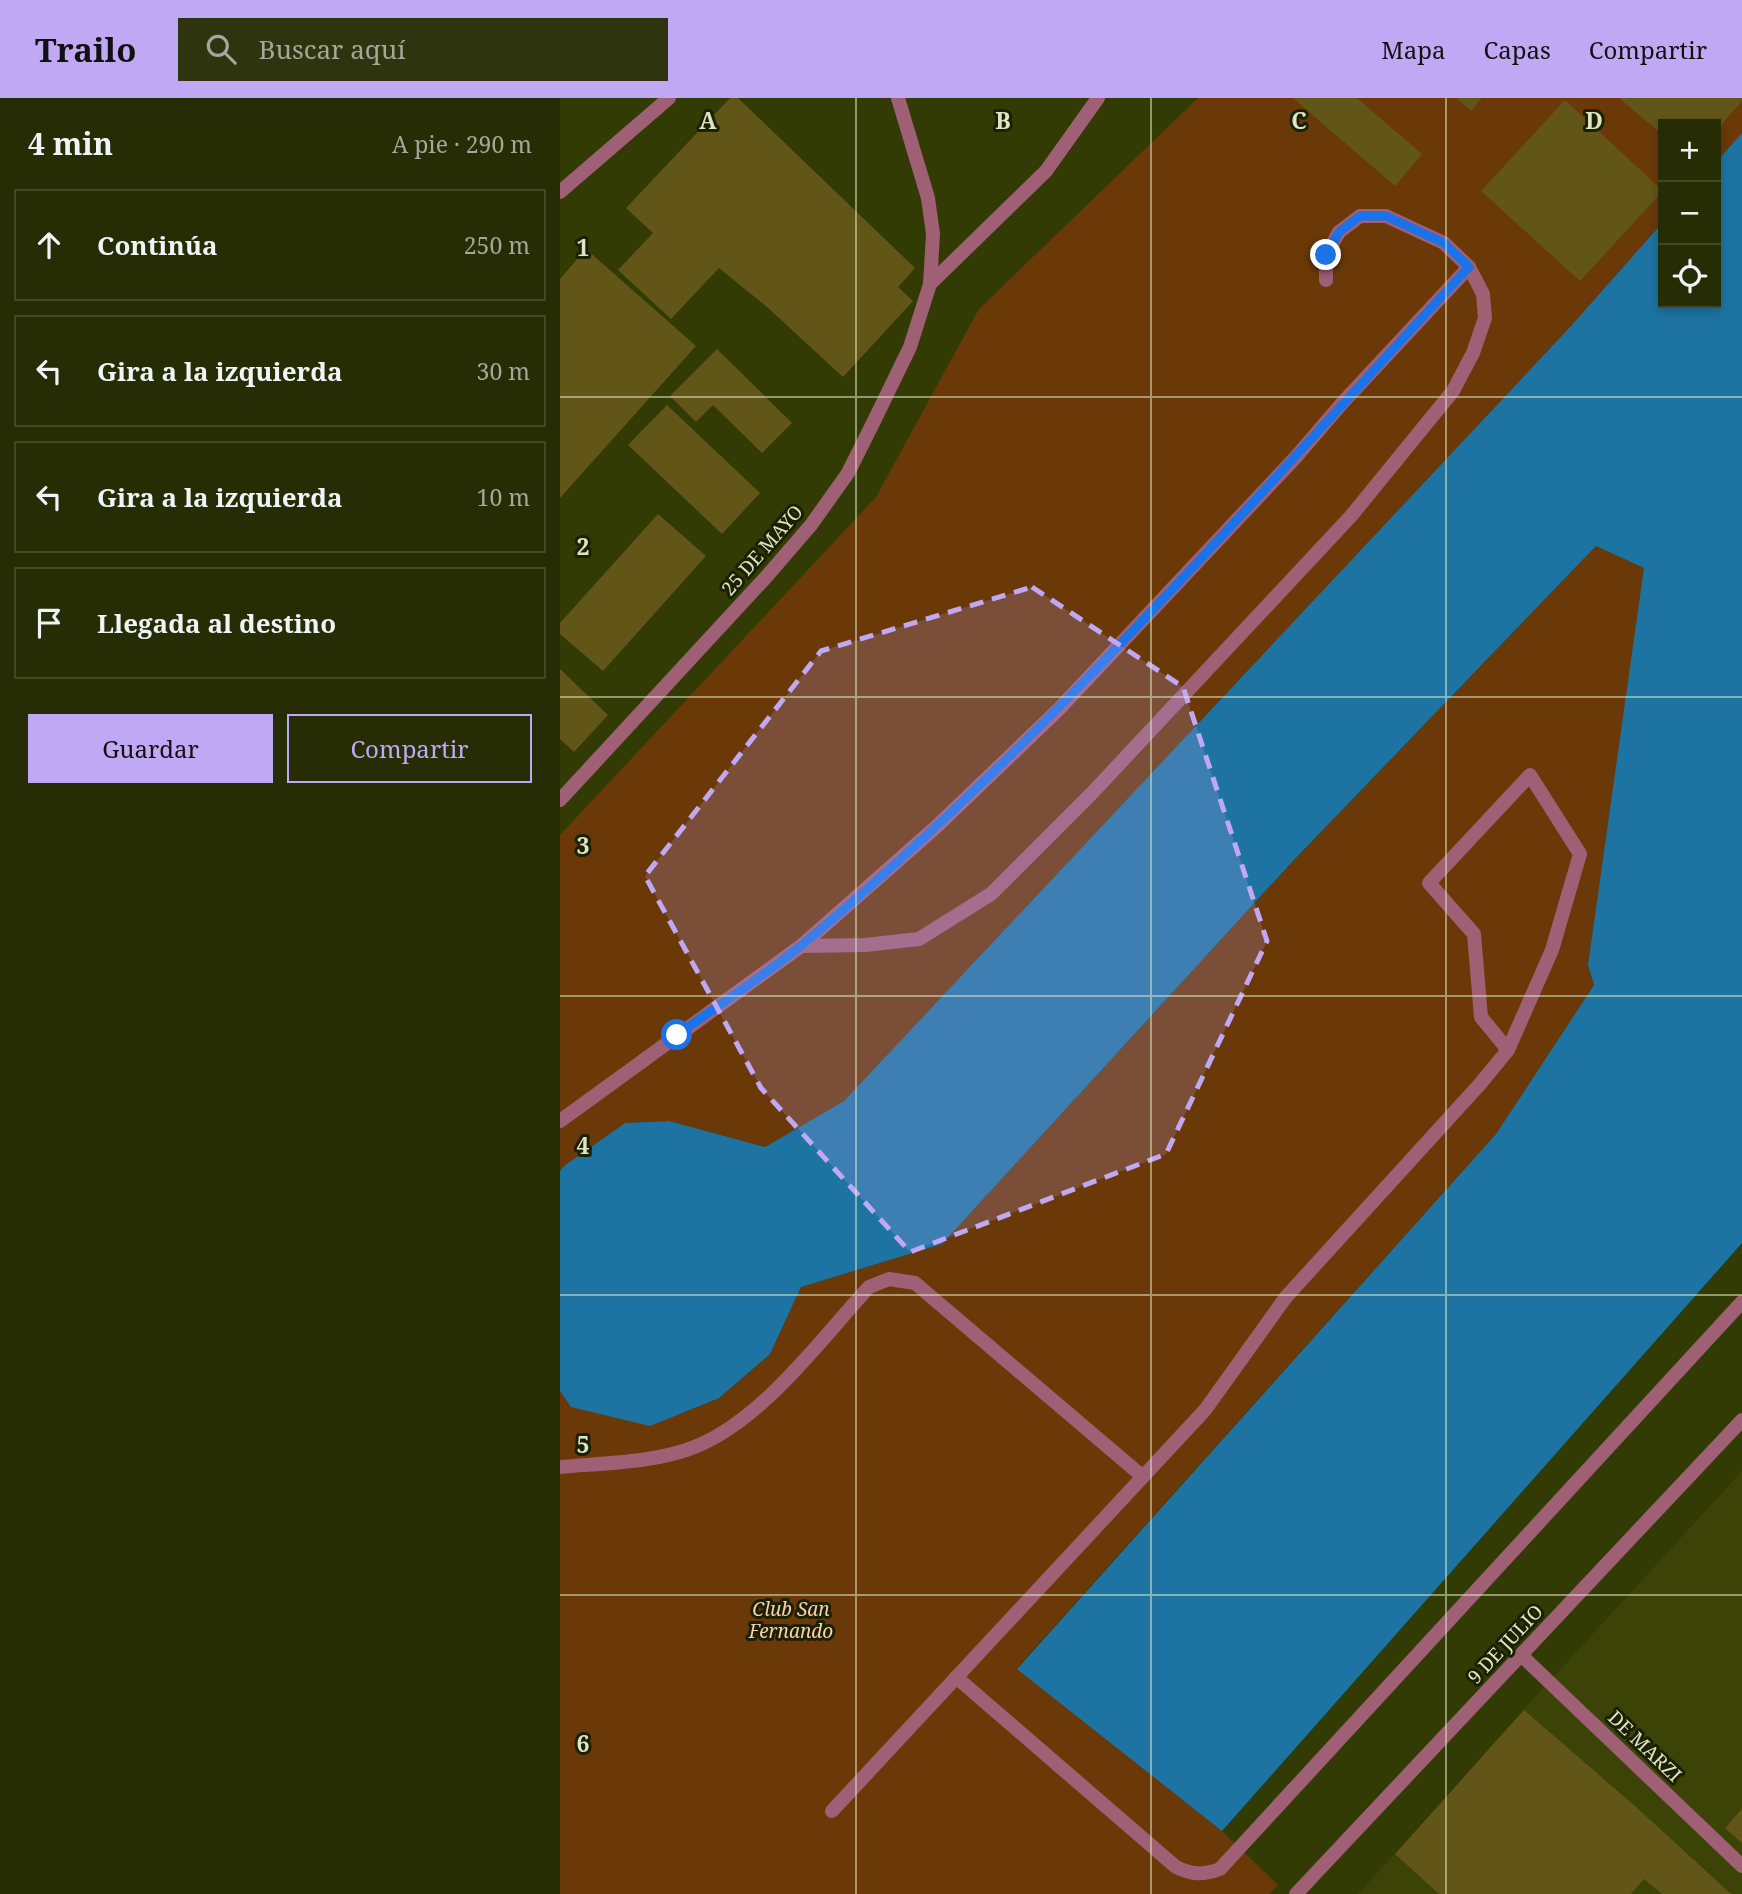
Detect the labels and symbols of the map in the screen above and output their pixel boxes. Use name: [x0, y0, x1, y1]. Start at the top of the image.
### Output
text: A: [699, 104, 717, 136]
text: B: [995, 104, 1011, 136]
text: C: [1291, 104, 1307, 136]
text: D: [1585, 104, 1603, 136]
text: 1: [577, 231, 590, 263]
route end: [1310, 239, 1341, 270]
street label: 25 DE MAYO: [715, 499, 809, 601]
text: 2: [577, 530, 590, 562]
text: 3: [577, 829, 590, 861]
route start: [661, 1019, 692, 1050]
text: 4: [577, 1129, 590, 1161]
text: 5: [577, 1428, 590, 1460]
park label: Club San Fernando: [748, 1596, 833, 1644]
street label: 9 DE JULIO: [1462, 1599, 1548, 1689]
street label: DE MARZI: [1603, 1705, 1687, 1787]
text: 6: [577, 1727, 590, 1759]

